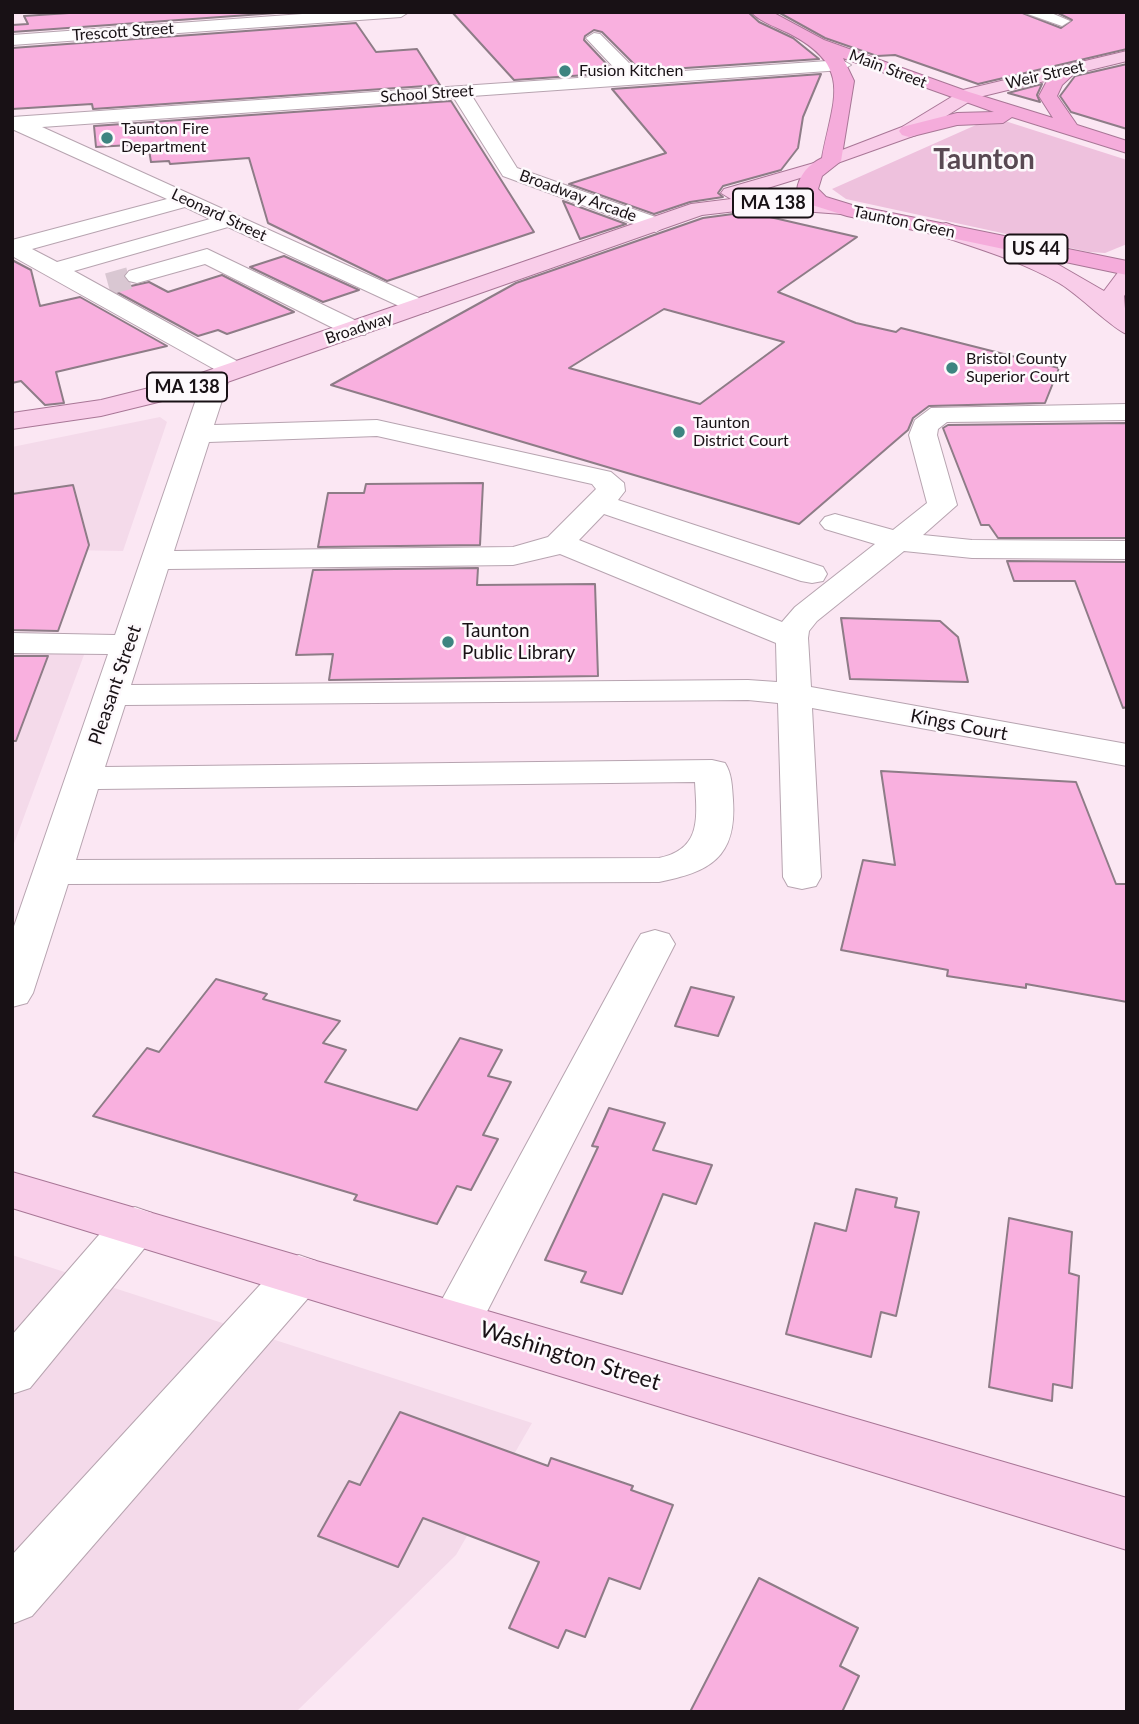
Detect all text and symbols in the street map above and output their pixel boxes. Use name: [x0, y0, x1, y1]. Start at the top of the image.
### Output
street label: Trescott Street: [71, 19, 175, 45]
street label: Main Street: [846, 45, 930, 93]
street label: Weir Street: [1004, 57, 1086, 93]
place label: Fusion Kitchen: [579, 61, 683, 81]
marker: Fusion Kitchen: [557, 63, 573, 79]
street label: School Street: [380, 81, 474, 107]
place label: Taunton Fire Department: [121, 119, 209, 157]
marker: Taunton Fire Department: [99, 130, 115, 146]
district label: Taunton: [933, 143, 1035, 177]
street label: Broadway Arcade: [517, 166, 639, 226]
street label: Leonard Street: [168, 185, 270, 245]
road number: MA 138: [733, 188, 813, 218]
street label: Taunton Green: [851, 202, 957, 242]
road number: US 44: [1004, 234, 1068, 264]
street label: Broadway: [323, 308, 395, 348]
place label: Bristol County Superior Court: [966, 349, 1070, 387]
marker: Bristol County Superior Court: [944, 360, 960, 376]
road number: MA 138: [147, 372, 227, 402]
place label: Taunton District Court: [693, 413, 789, 451]
marker: Taunton District Court: [671, 424, 687, 440]
place label: Taunton Public Library: [462, 620, 575, 664]
street label: Pleasant Street: [84, 622, 146, 748]
marker: Taunton Public Library: [440, 634, 456, 650]
street label: Kings Court: [909, 704, 1009, 746]
street label: Washington Street: [476, 1315, 664, 1397]

